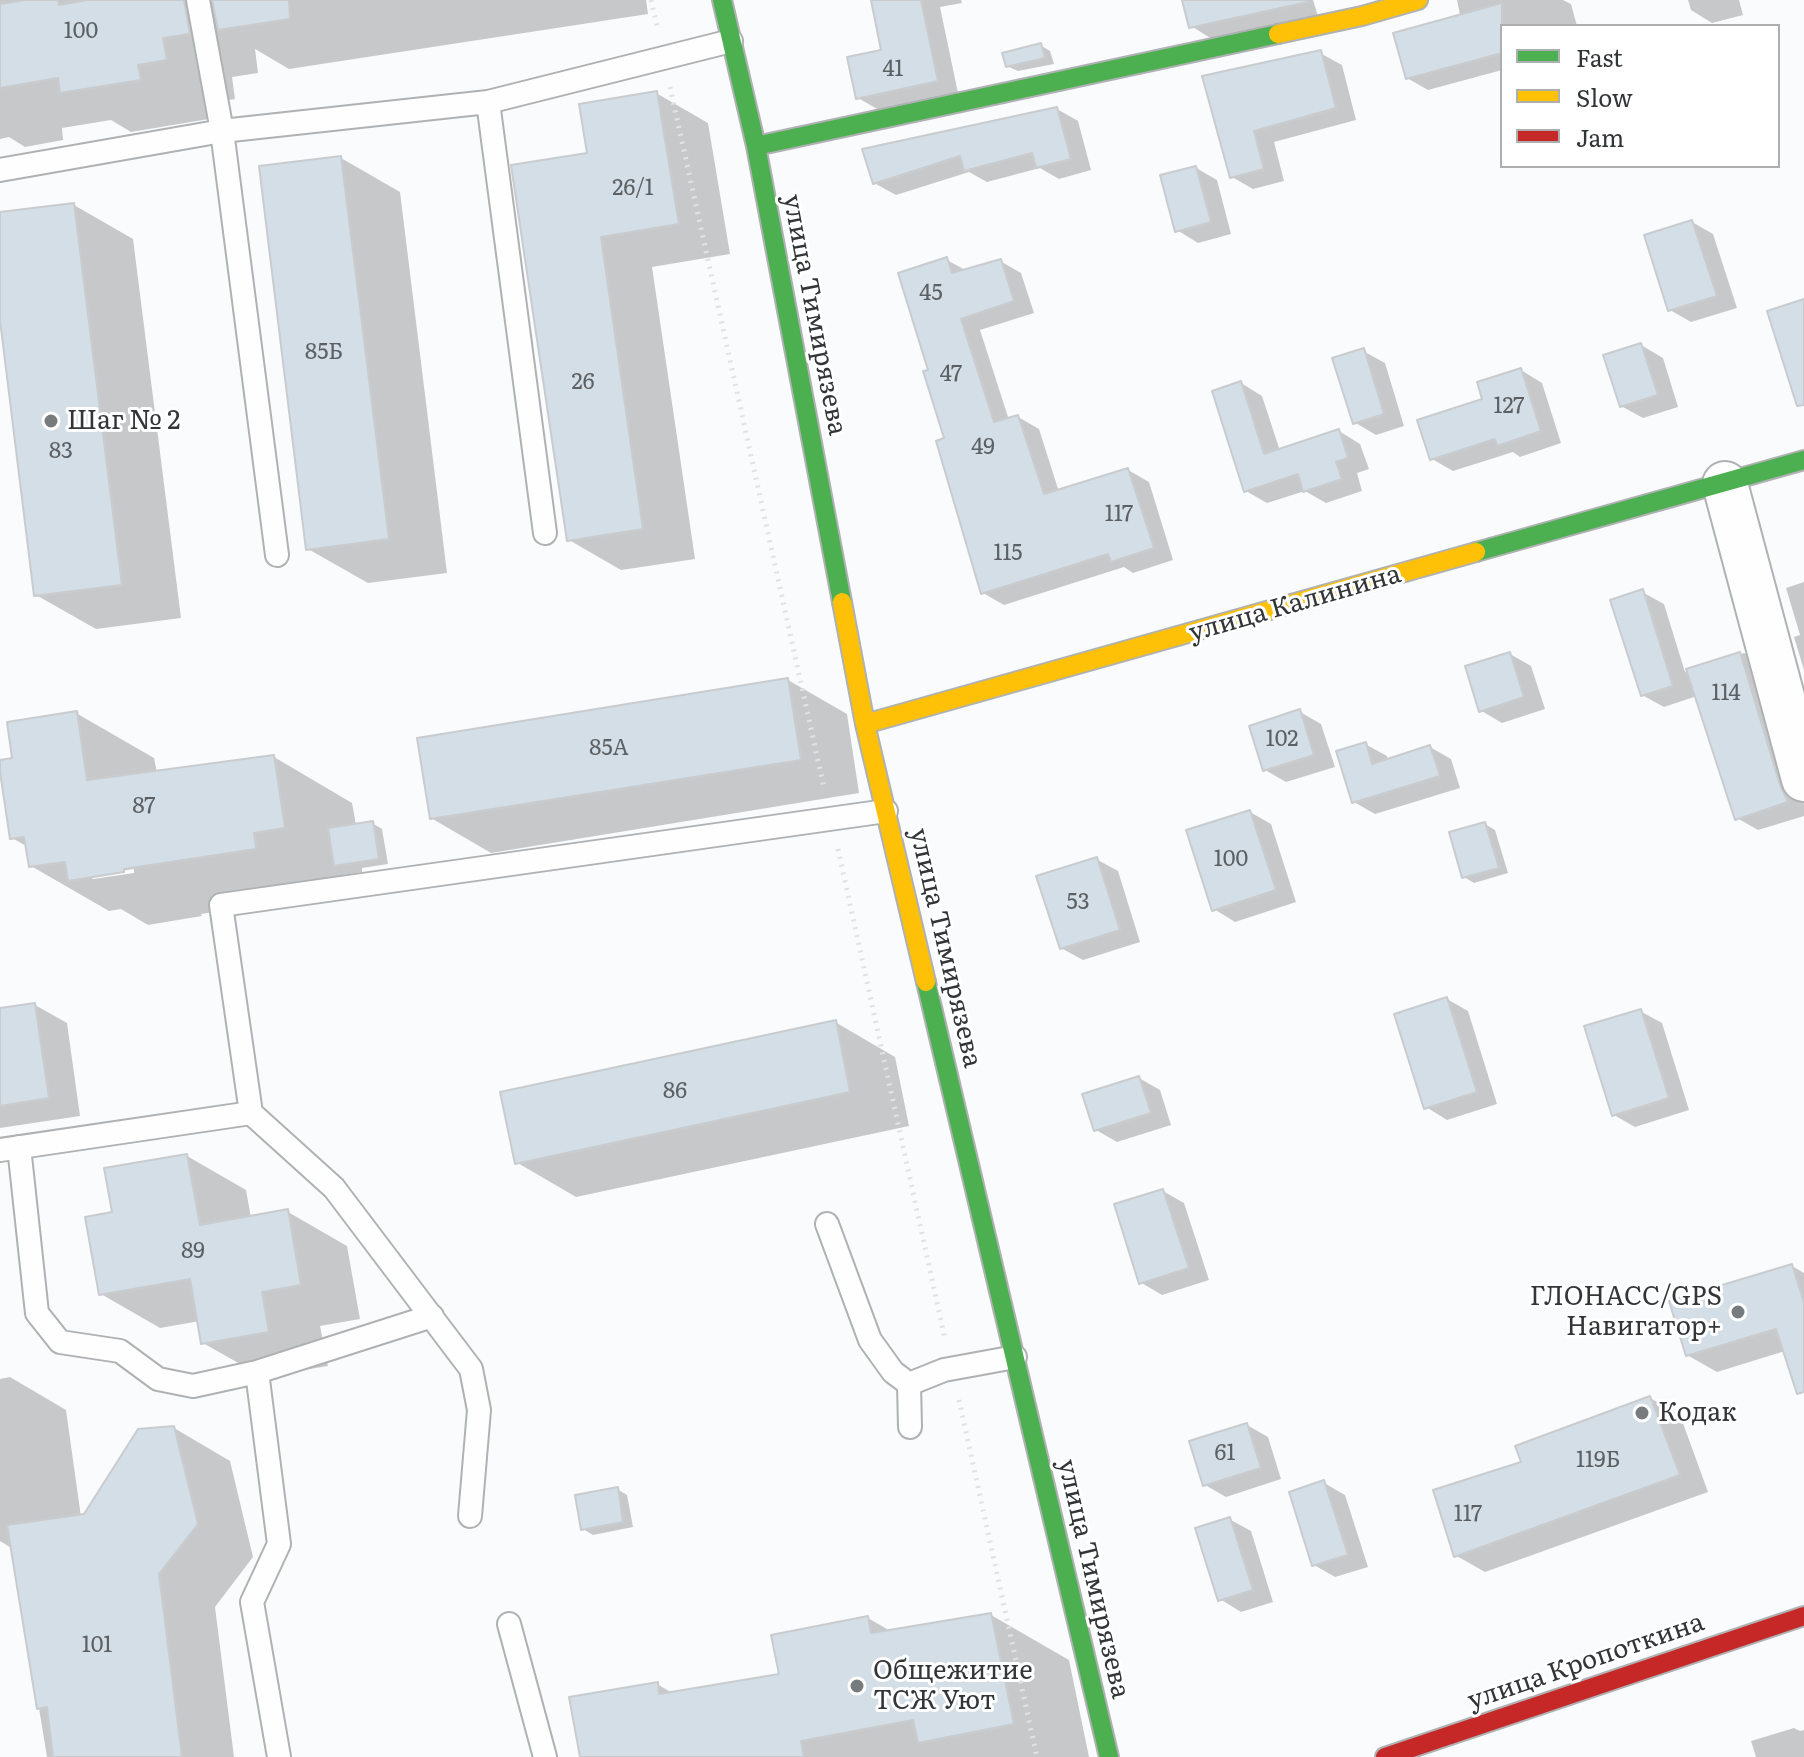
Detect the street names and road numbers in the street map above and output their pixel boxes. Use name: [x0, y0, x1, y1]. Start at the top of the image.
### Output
street label: улица Тимирязева: [775, 192, 853, 438]
street label: улица Калинина: [1185, 559, 1405, 649]
street label: улица Тимирязева: [902, 825, 988, 1071]
street label: улица Тимирязева: [1050, 1456, 1136, 1702]
street label: улица Кропоткина: [1464, 1607, 1708, 1717]

